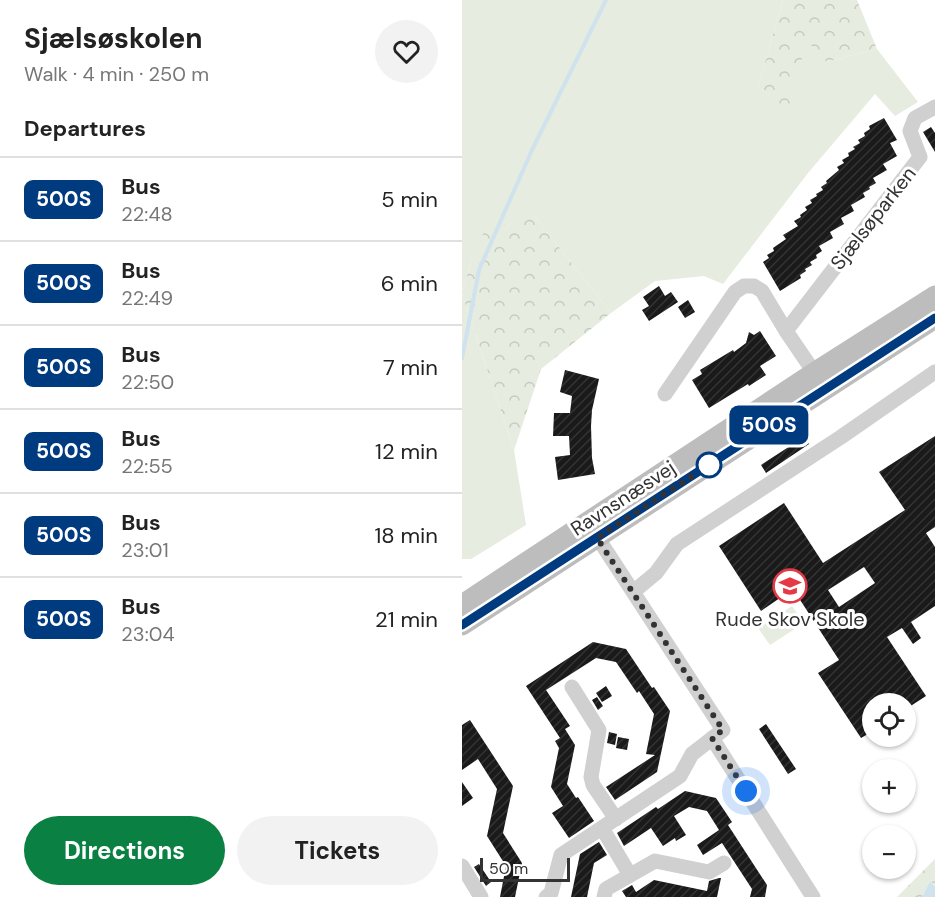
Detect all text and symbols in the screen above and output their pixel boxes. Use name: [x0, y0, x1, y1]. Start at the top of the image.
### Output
text: Sjælsøskolen: [24, 20, 203, 57]
button: heart: [375, 20, 438, 83]
text: Walk · 4 min · 250 m: [24, 61, 209, 87]
text: Departures: [24, 114, 146, 143]
street label: Sjælsøparken: [825, 161, 921, 275]
text: Bus: [121, 172, 161, 201]
text: 500S: [36, 185, 91, 213]
text: 5 min: [381, 185, 438, 214]
text: 22:48: [121, 201, 173, 227]
text: Bus: [121, 256, 161, 285]
text: 500S: [36, 269, 91, 297]
text: 6 min: [381, 269, 438, 298]
text: 22:49: [121, 285, 173, 311]
text: Bus: [121, 340, 161, 369]
text: 500S: [36, 353, 91, 381]
text: 7 min: [383, 353, 438, 382]
text: 22:50: [121, 369, 174, 395]
line badge: 500S: [727, 406, 811, 444]
text: 500S: [741, 411, 797, 439]
text: Bus: [121, 424, 161, 453]
text: 500S: [36, 437, 91, 465]
text: 12 min: [375, 437, 438, 466]
unlabelled marker: [696, 452, 722, 478]
text: 22:55: [121, 453, 173, 479]
street label: Ravnsnæsvej: [566, 455, 680, 541]
text: Bus: [121, 508, 161, 537]
text: 500S: [36, 521, 91, 549]
text: 18 min: [374, 521, 438, 550]
text: 23:01: [121, 537, 169, 563]
school or university icon: Rude Skov Skole: [772, 568, 808, 604]
text: Bus: [121, 592, 161, 621]
text: 500S: [36, 605, 91, 633]
text: 21 min: [375, 605, 438, 634]
place label: Rude Skov Skole: [715, 606, 865, 632]
text: 23:04: [121, 621, 175, 647]
map controls: [862, 693, 916, 879]
button: locate: [862, 693, 916, 747]
button: +: [862, 759, 916, 813]
your location: [731, 776, 761, 806]
button: Directions: [24, 816, 225, 885]
button: Tickets: [237, 816, 438, 885]
button: −: [862, 825, 916, 879]
scale bar: [480, 855, 570, 882]
text: 50 m: [489, 858, 528, 879]

